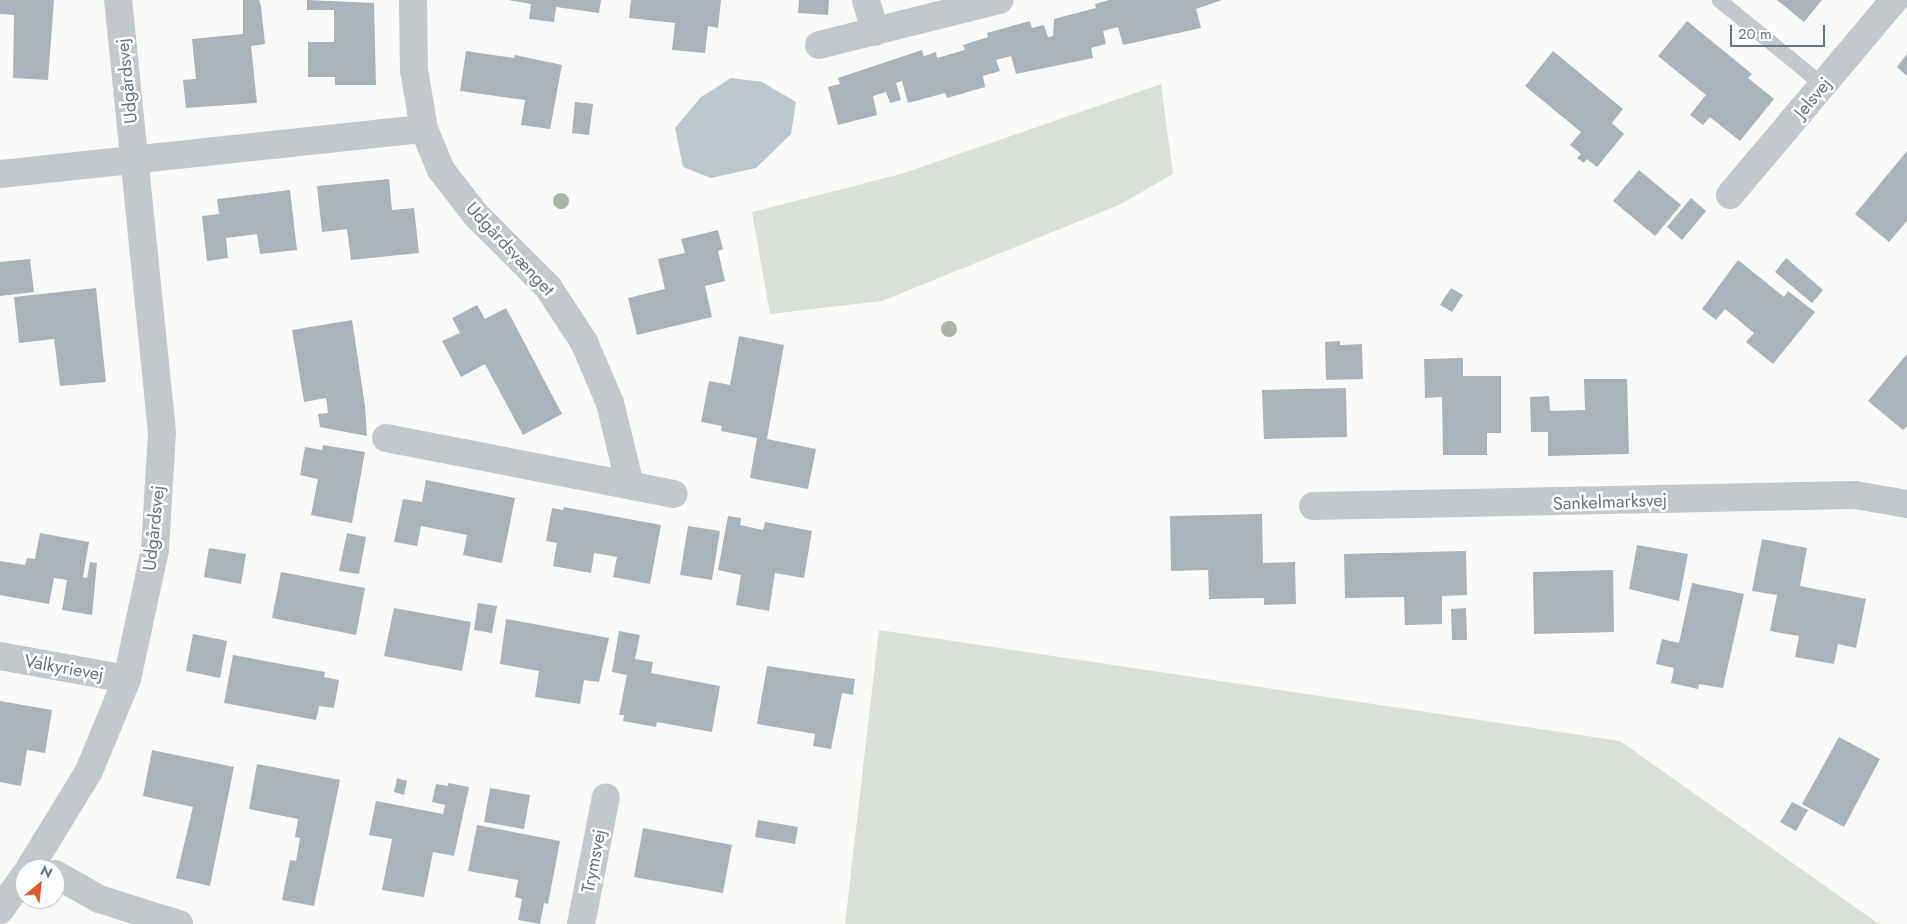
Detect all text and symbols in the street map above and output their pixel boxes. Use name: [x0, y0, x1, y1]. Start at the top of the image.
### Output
scale bar: [1732, 15, 1827, 47]
text: 20 m: [1738, 23, 1772, 45]
street label: Udgårdsvej: [112, 37, 142, 125]
street label: Jelsvej: [1790, 73, 1836, 123]
street label: Udgårdsvænget: [461, 198, 559, 300]
street label: Udgårdsvej: [139, 484, 169, 572]
street label: Sankelmarksvej: [1552, 489, 1668, 515]
street label: Valkyrievej: [23, 650, 105, 686]
street label: Trymsvej: [577, 827, 611, 895]
north arrow: [15, 859, 65, 909]
text: N: [37, 860, 56, 883]

